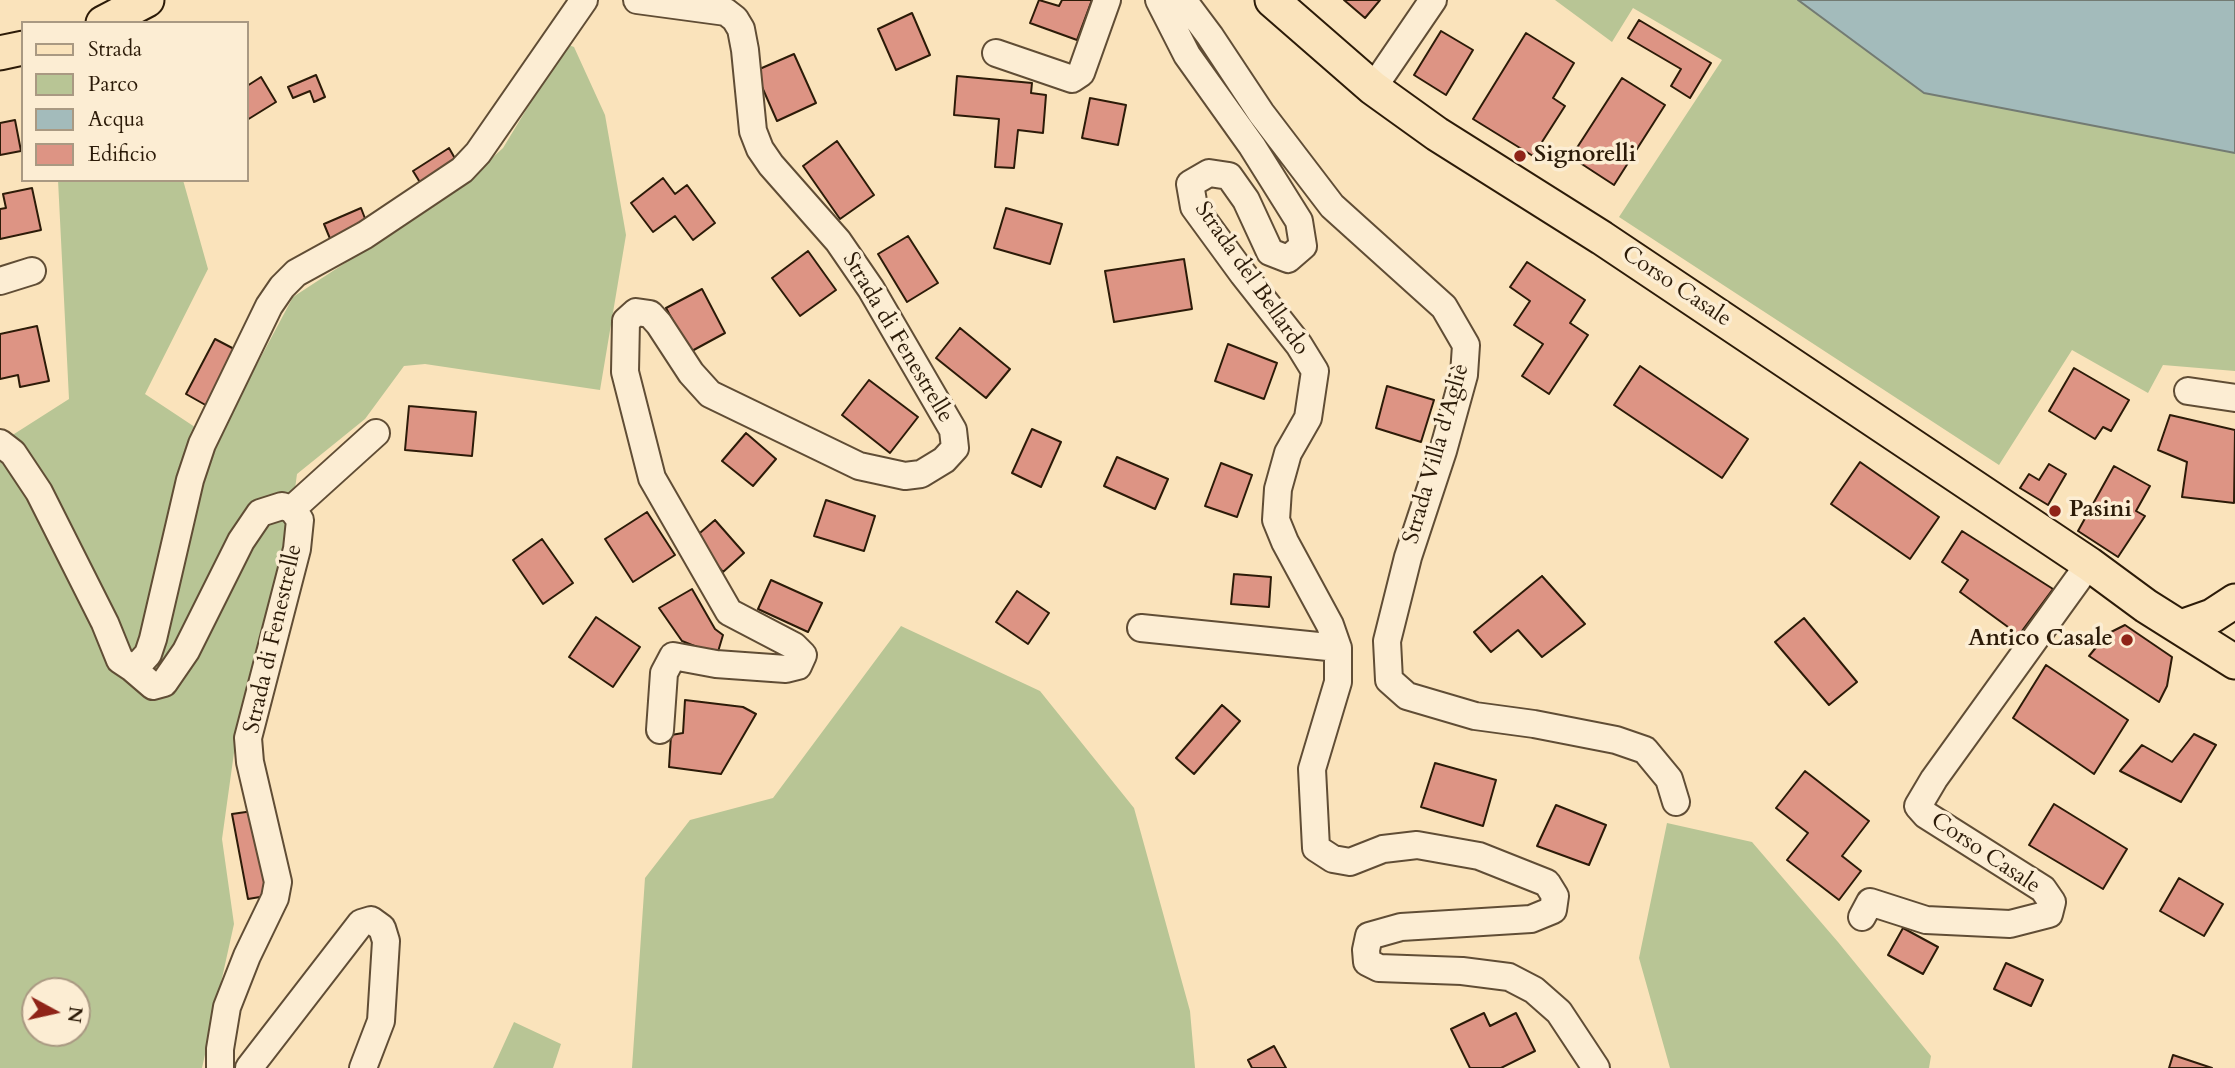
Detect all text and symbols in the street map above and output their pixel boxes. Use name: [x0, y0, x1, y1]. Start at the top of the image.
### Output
legend: [21, 21, 248, 182]
text: Strada: [88, 35, 142, 64]
text: Parco: [88, 70, 138, 99]
text: Acqua: [88, 105, 144, 134]
text: Edificio: [88, 140, 157, 169]
place label: Signorelli: [1534, 142, 1636, 170]
marker: Signorelli: [1512, 148, 1528, 164]
street label: Strada del Bellardo: [1188, 197, 1314, 361]
street label: Corso Casale: [1616, 240, 1736, 334]
street label: Strada di Fenestrelle: [835, 248, 959, 428]
street label: Strada Villa d'Agliè: [1398, 361, 1476, 547]
place label: Pasini: [2069, 497, 2132, 525]
marker: Pasini: [2047, 503, 2063, 519]
street label: Strada di Fenestrelle: [239, 542, 309, 736]
place label: Antico Casale: [1968, 626, 2113, 654]
marker: Antico Casale: [2119, 632, 2135, 648]
street label: Corso Casale: [1925, 807, 2045, 901]
north arrow: [21, 977, 91, 1047]
text: N: [61, 1005, 89, 1025]

